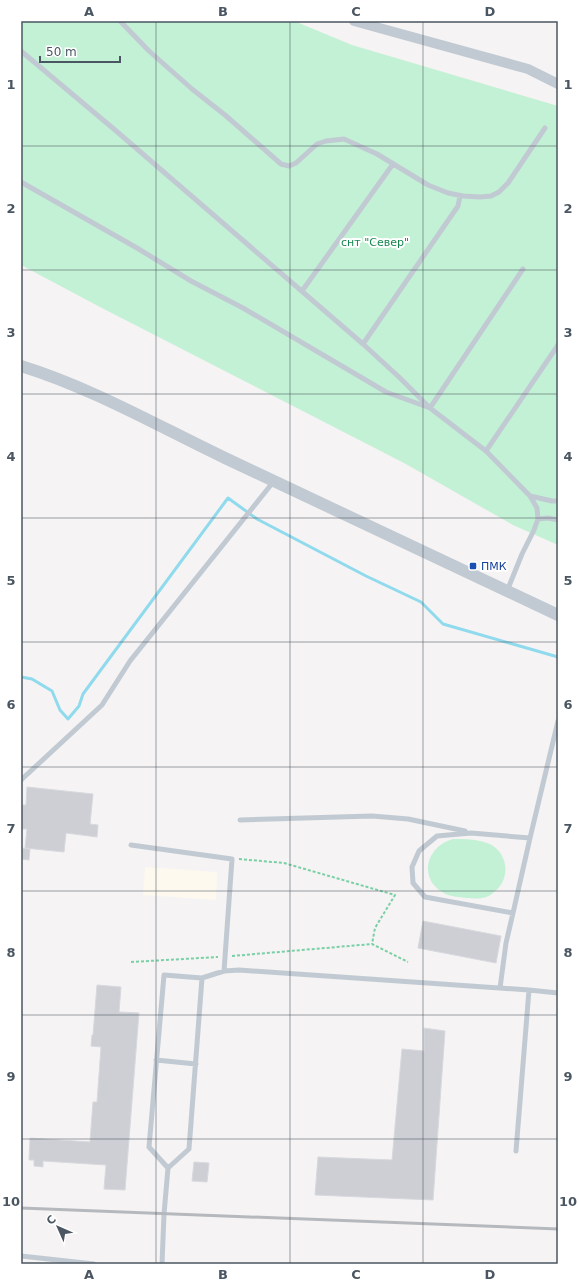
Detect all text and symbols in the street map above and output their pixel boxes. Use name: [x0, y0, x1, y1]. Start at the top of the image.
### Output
text: A: [84, 4, 94, 19]
text: B: [218, 4, 228, 19]
text: C: [351, 4, 361, 19]
text: D: [485, 4, 496, 19]
scale bar: [40, 38, 120, 64]
text: 50 m: [46, 45, 77, 59]
text: 1: [6, 77, 16, 92]
text: 1: [563, 77, 573, 92]
text: 2: [6, 201, 16, 216]
text: 2: [563, 201, 573, 216]
park label: снт "Север": [341, 236, 409, 249]
text: 3: [6, 325, 16, 340]
text: 3: [563, 325, 573, 340]
text: 4: [6, 449, 16, 464]
text: 4: [563, 449, 573, 464]
place label: ПМК: [481, 560, 507, 573]
marker: ПМК: [468, 561, 478, 571]
text: 5: [6, 573, 16, 588]
text: 5: [563, 573, 573, 588]
text: 6: [6, 697, 16, 712]
text: 6: [563, 697, 573, 712]
text: 7: [6, 821, 16, 836]
text: 7: [563, 821, 573, 836]
text: 8: [6, 945, 16, 960]
text: 8: [563, 945, 573, 960]
text: 9: [6, 1069, 16, 1084]
text: 9: [563, 1069, 573, 1084]
text: 10: [2, 1194, 20, 1209]
text: 10: [559, 1194, 577, 1209]
north arrow: [38, 1207, 78, 1247]
text: С: [44, 1213, 59, 1228]
text: A: [84, 1267, 94, 1282]
text: B: [218, 1267, 228, 1282]
text: C: [351, 1267, 361, 1282]
text: D: [485, 1267, 496, 1282]

